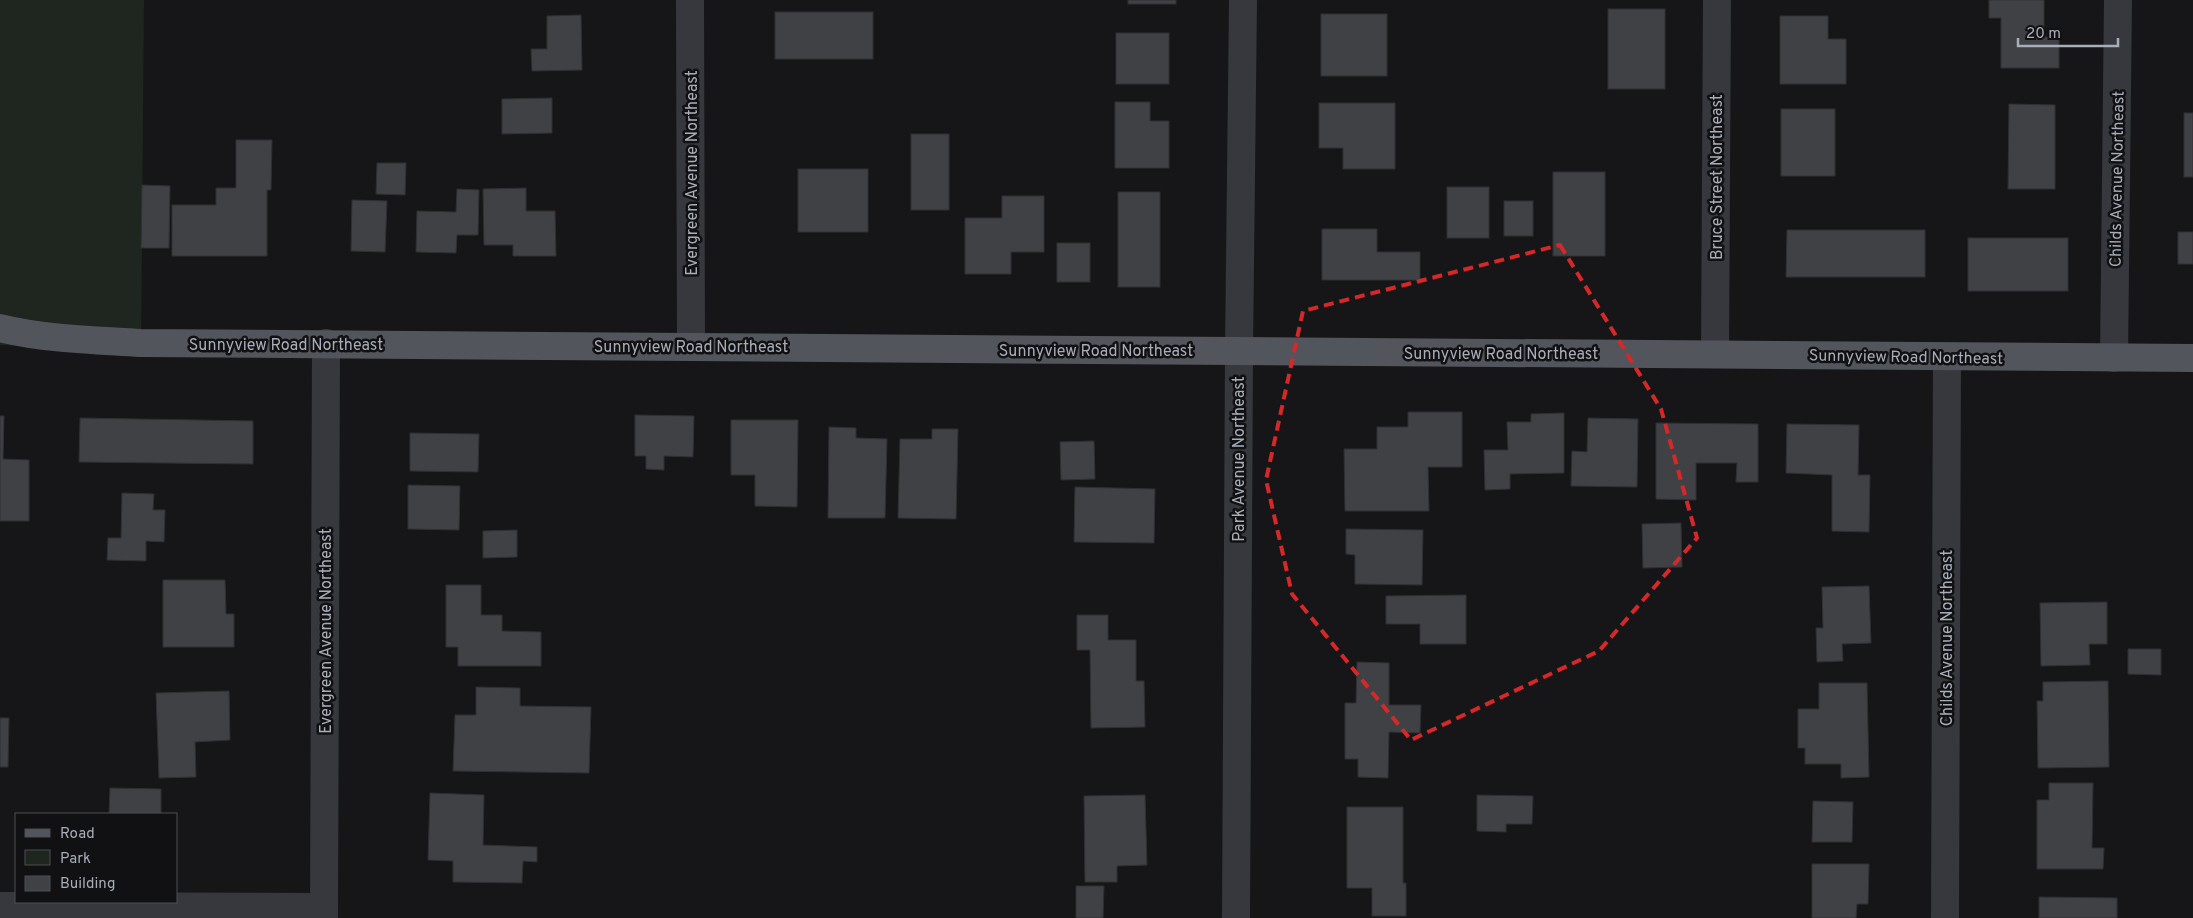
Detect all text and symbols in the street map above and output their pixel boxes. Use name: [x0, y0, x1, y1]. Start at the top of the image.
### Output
scale bar: [2018, 15, 2118, 47]
text: 20 m: [2026, 25, 2061, 44]
street label: Evergreen Avenue Northeast: [683, 70, 703, 276]
street label: Childs Avenue Northeast: [2106, 91, 2130, 267]
street label: Bruce Street Northeast: [1708, 94, 1728, 260]
street label: Sunnyview Road Northeast: [189, 336, 383, 356]
street label: Sunnyview Road Northeast: [594, 338, 788, 358]
street label: Sunnyview Road Northeast: [999, 342, 1193, 362]
street label: Sunnyview Road Northeast: [1404, 345, 1598, 365]
street label: Sunnyview Road Northeast: [1809, 346, 2003, 370]
street label: Park Avenue Northeast: [1230, 376, 1250, 542]
street label: Evergreen Avenue Northeast: [317, 528, 337, 734]
street label: Childs Avenue Northeast: [1938, 550, 1958, 726]
legend: [15, 813, 178, 903]
text: Road: [60, 825, 95, 844]
text: Park: [60, 850, 91, 869]
text: Building: [60, 875, 115, 894]

